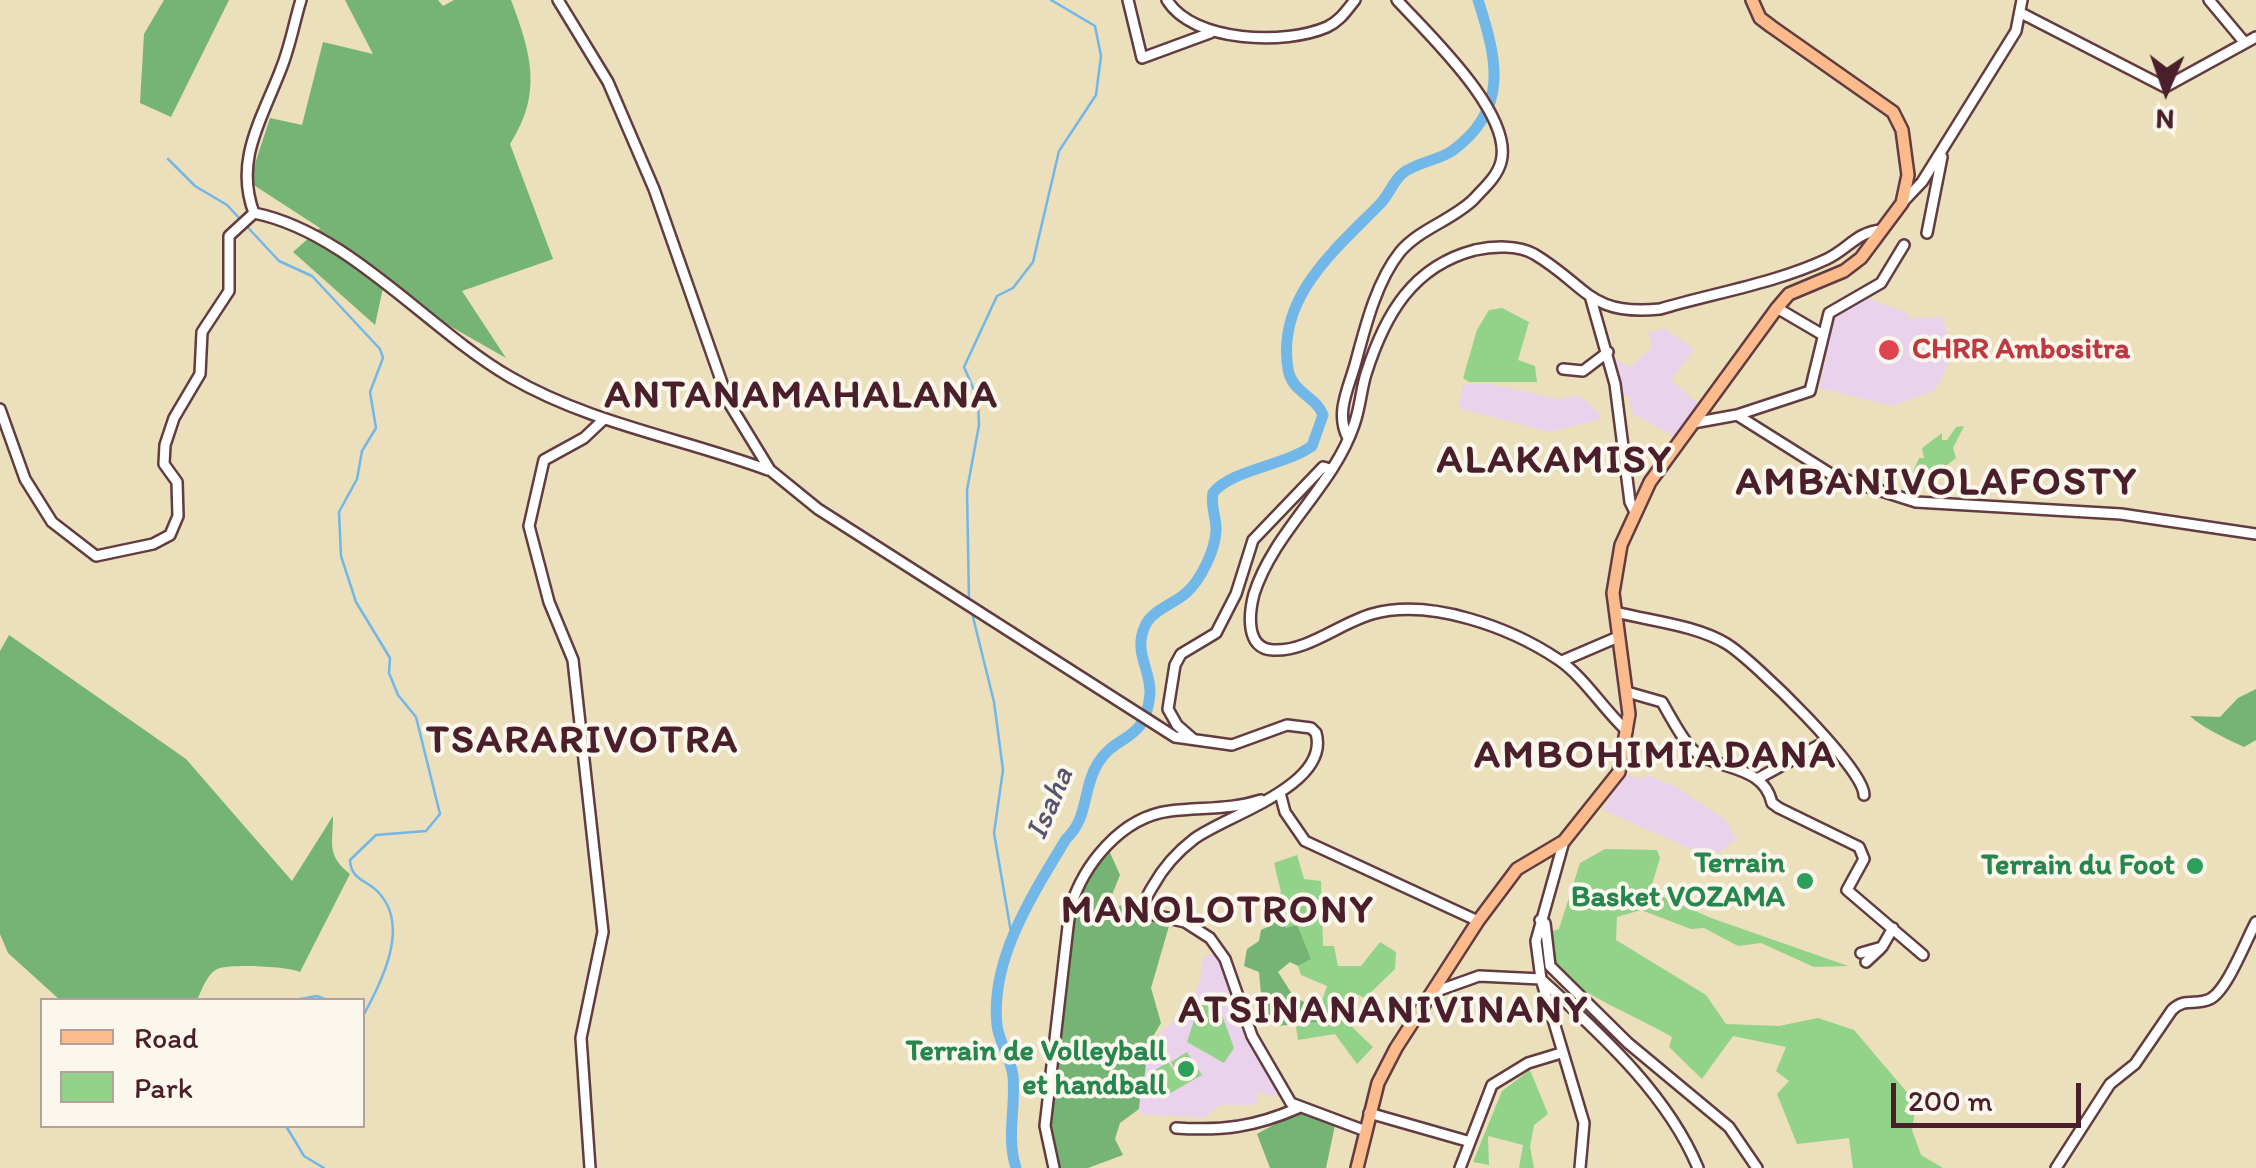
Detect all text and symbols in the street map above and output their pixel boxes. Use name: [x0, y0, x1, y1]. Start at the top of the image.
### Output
north arrow: [2116, 40, 2216, 140]
text: N: [2155, 103, 2175, 137]
place label: CHRR Ambositra: [1912, 332, 2130, 368]
marker: CHRR Ambositra: [1876, 337, 1902, 363]
district label: ANTANAMAHALANA: [604, 373, 1000, 421]
district label: ALAKAMISY: [1437, 438, 1673, 486]
district label: AMBANIVOLAFOSTY: [1736, 460, 2138, 508]
district label: TSARARIVOTRA: [426, 718, 740, 766]
district label: AMBOHIMIADANA: [1475, 733, 1837, 781]
water label: Isaha: [1019, 762, 1083, 846]
place label: Terrain Basket VOZAMA: [1571, 846, 1785, 916]
place label: Terrain du Foot: [1981, 848, 2175, 884]
marker: Terrain du Foot: [2184, 855, 2206, 877]
marker: Terrain Basket VOZAMA: [1794, 870, 1816, 892]
district label: MANOLOTRONY: [1060, 888, 1376, 936]
district label: ATSINANANIVINANY: [1183, 988, 1585, 1036]
legend: [40, 998, 365, 1128]
text: Road: [134, 1019, 199, 1056]
place label: Terrain de Volleyball et handball: [906, 1034, 1166, 1104]
marker: Terrain de Volleyball et handball: [1175, 1058, 1197, 1080]
scale bar: [1896, 1063, 2086, 1125]
text: Park: [134, 1069, 193, 1106]
text: 200 m: [1908, 1082, 1993, 1119]

